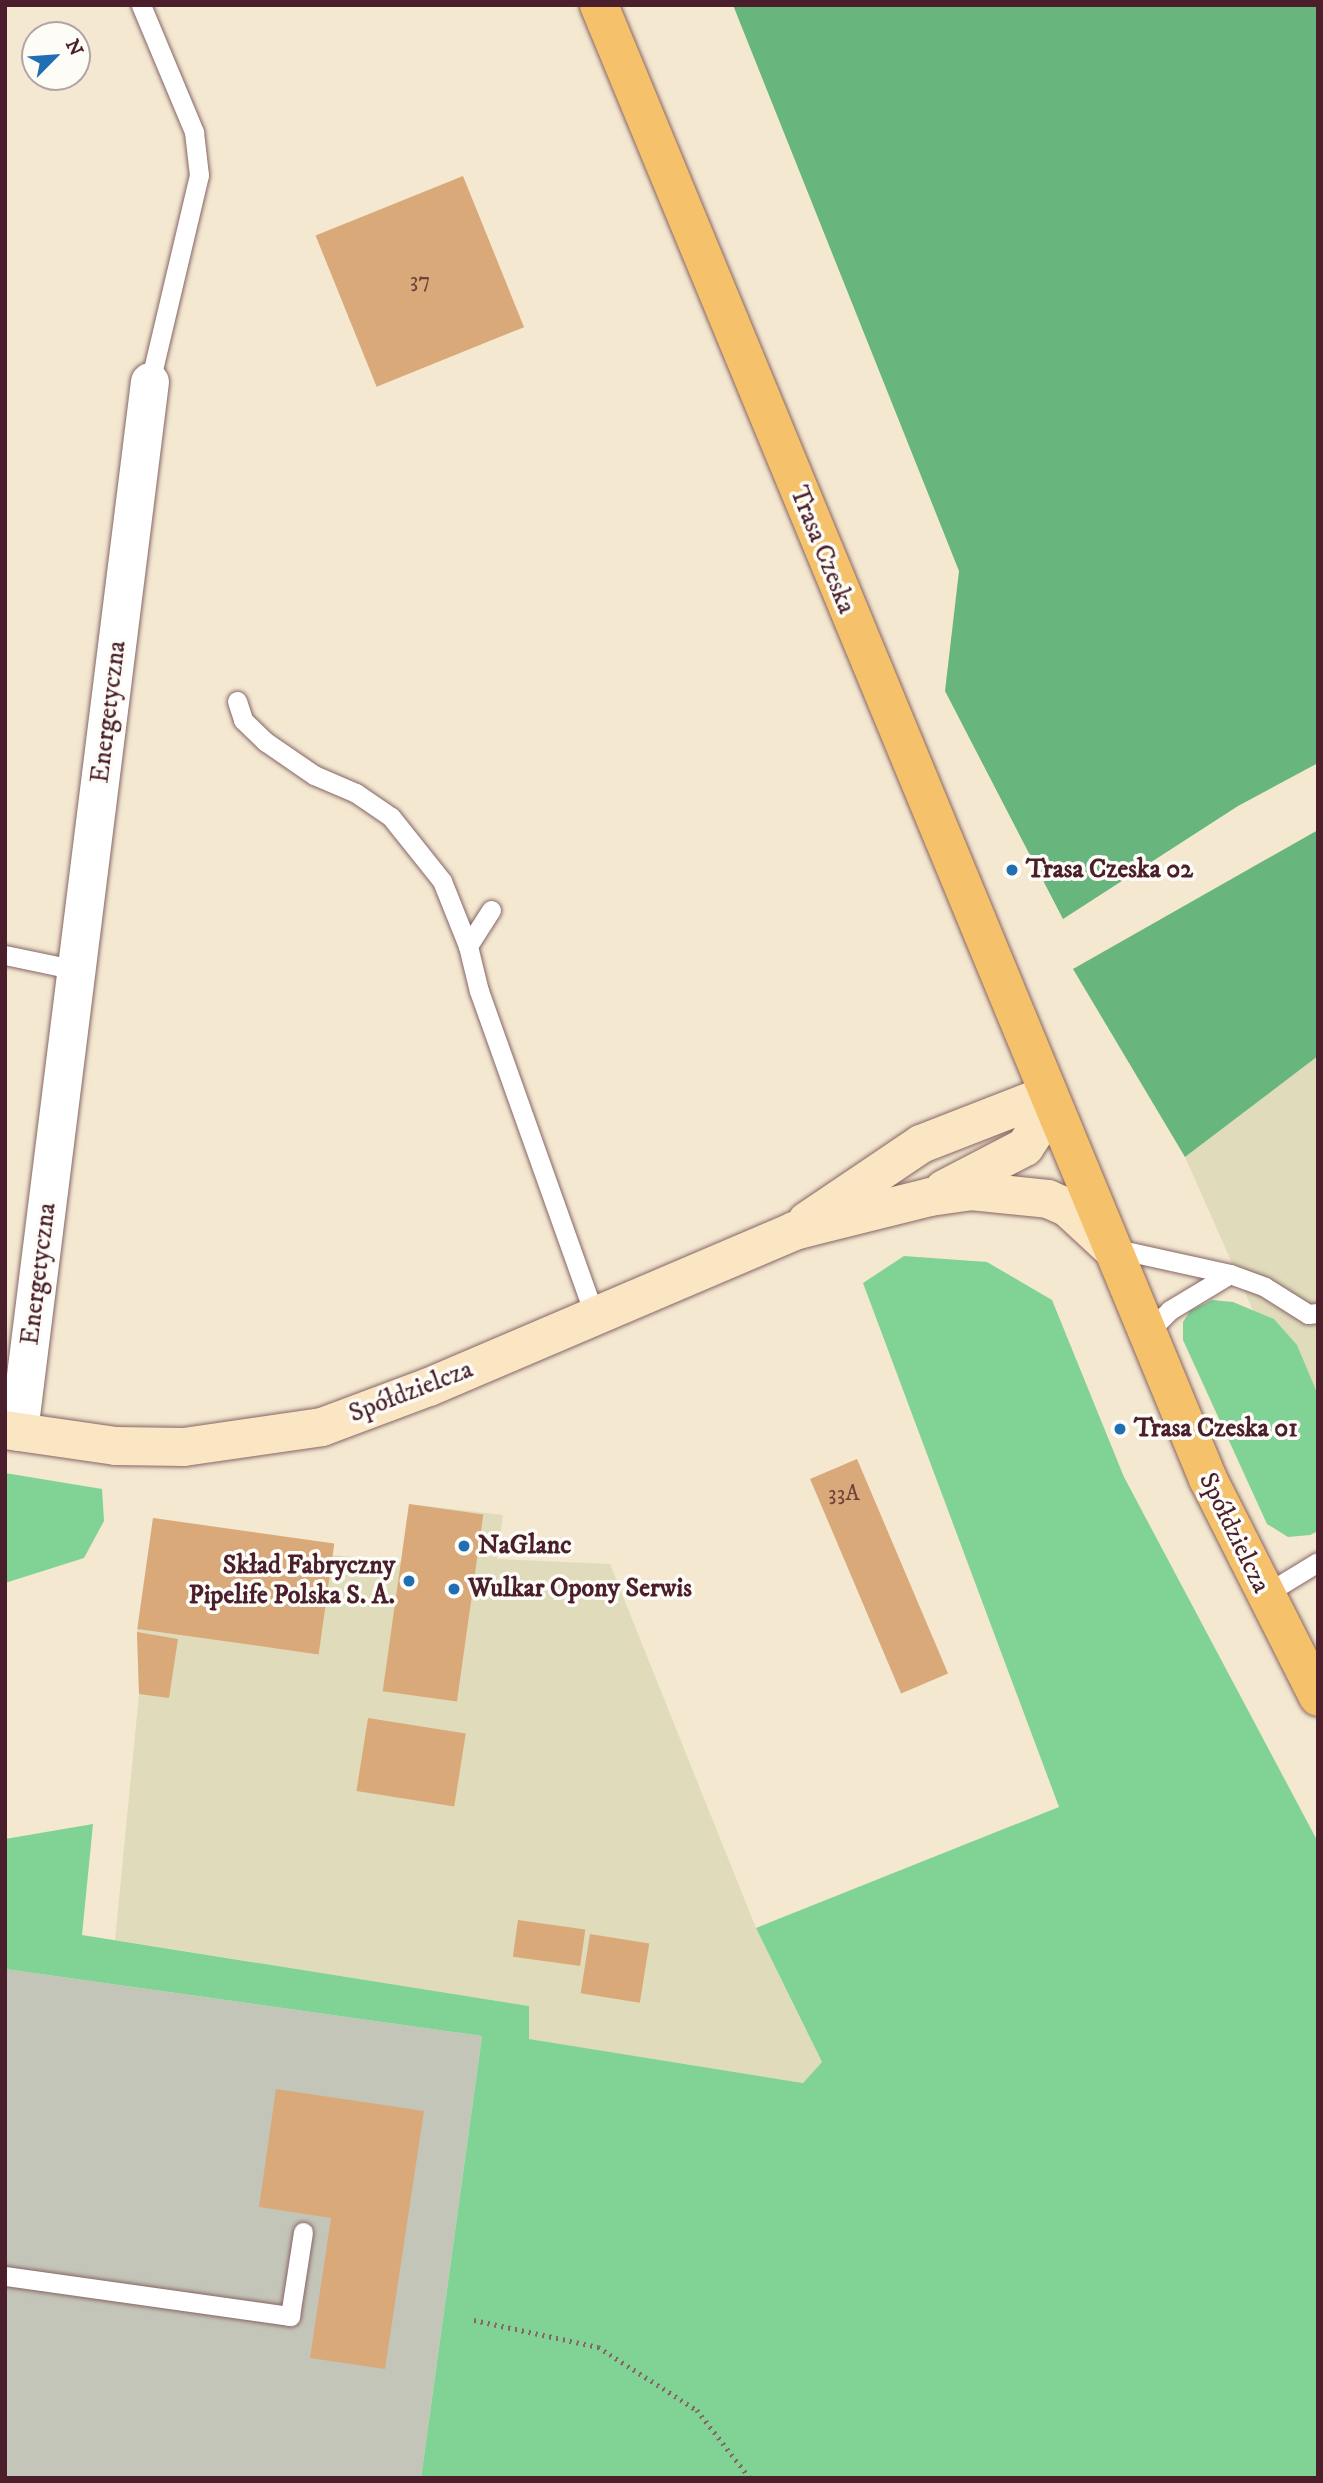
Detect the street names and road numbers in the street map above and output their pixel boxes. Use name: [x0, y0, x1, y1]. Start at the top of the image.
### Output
street label: Trasa Czeska: [782, 482, 862, 618]
street label: Energetyczna: [85, 639, 133, 785]
street label: Energetyczna: [15, 1201, 63, 1347]
street label: Spółdzielcza: [345, 1354, 477, 1430]
street label: Spółdzielcza: [1191, 1468, 1277, 1598]

